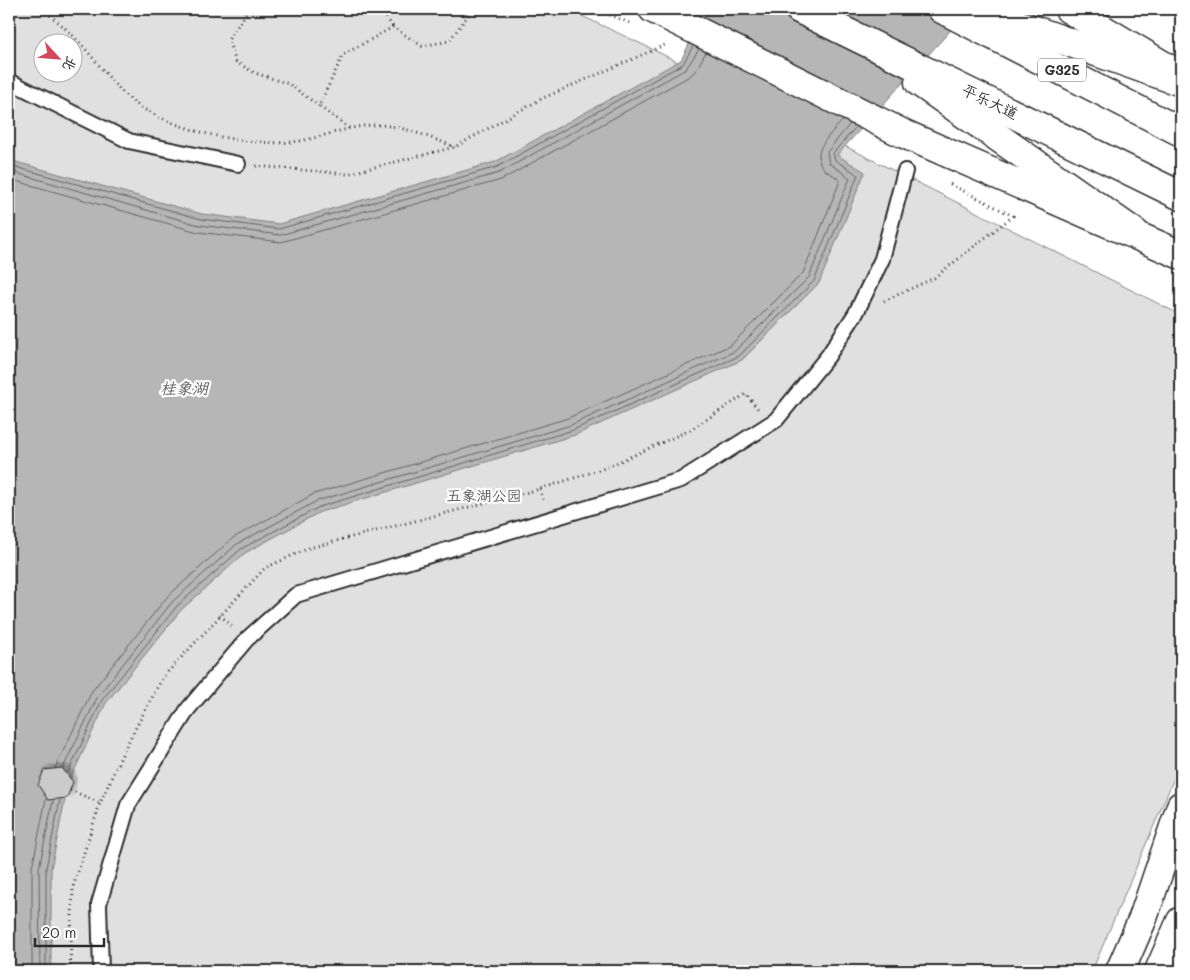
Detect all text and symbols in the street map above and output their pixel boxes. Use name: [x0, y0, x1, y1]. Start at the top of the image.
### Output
north arrow: [32, 32, 82, 82]
text: 北: [59, 53, 82, 74]
road number: G325: [1038, 58, 1086, 82]
street label: 平乐大道: [959, 79, 1022, 123]
water label: 桂象湖: [160, 377, 210, 398]
park label: 五象湖公园: [446, 485, 522, 505]
scale bar: [35, 915, 104, 947]
text: 20 m: [42, 922, 76, 942]

